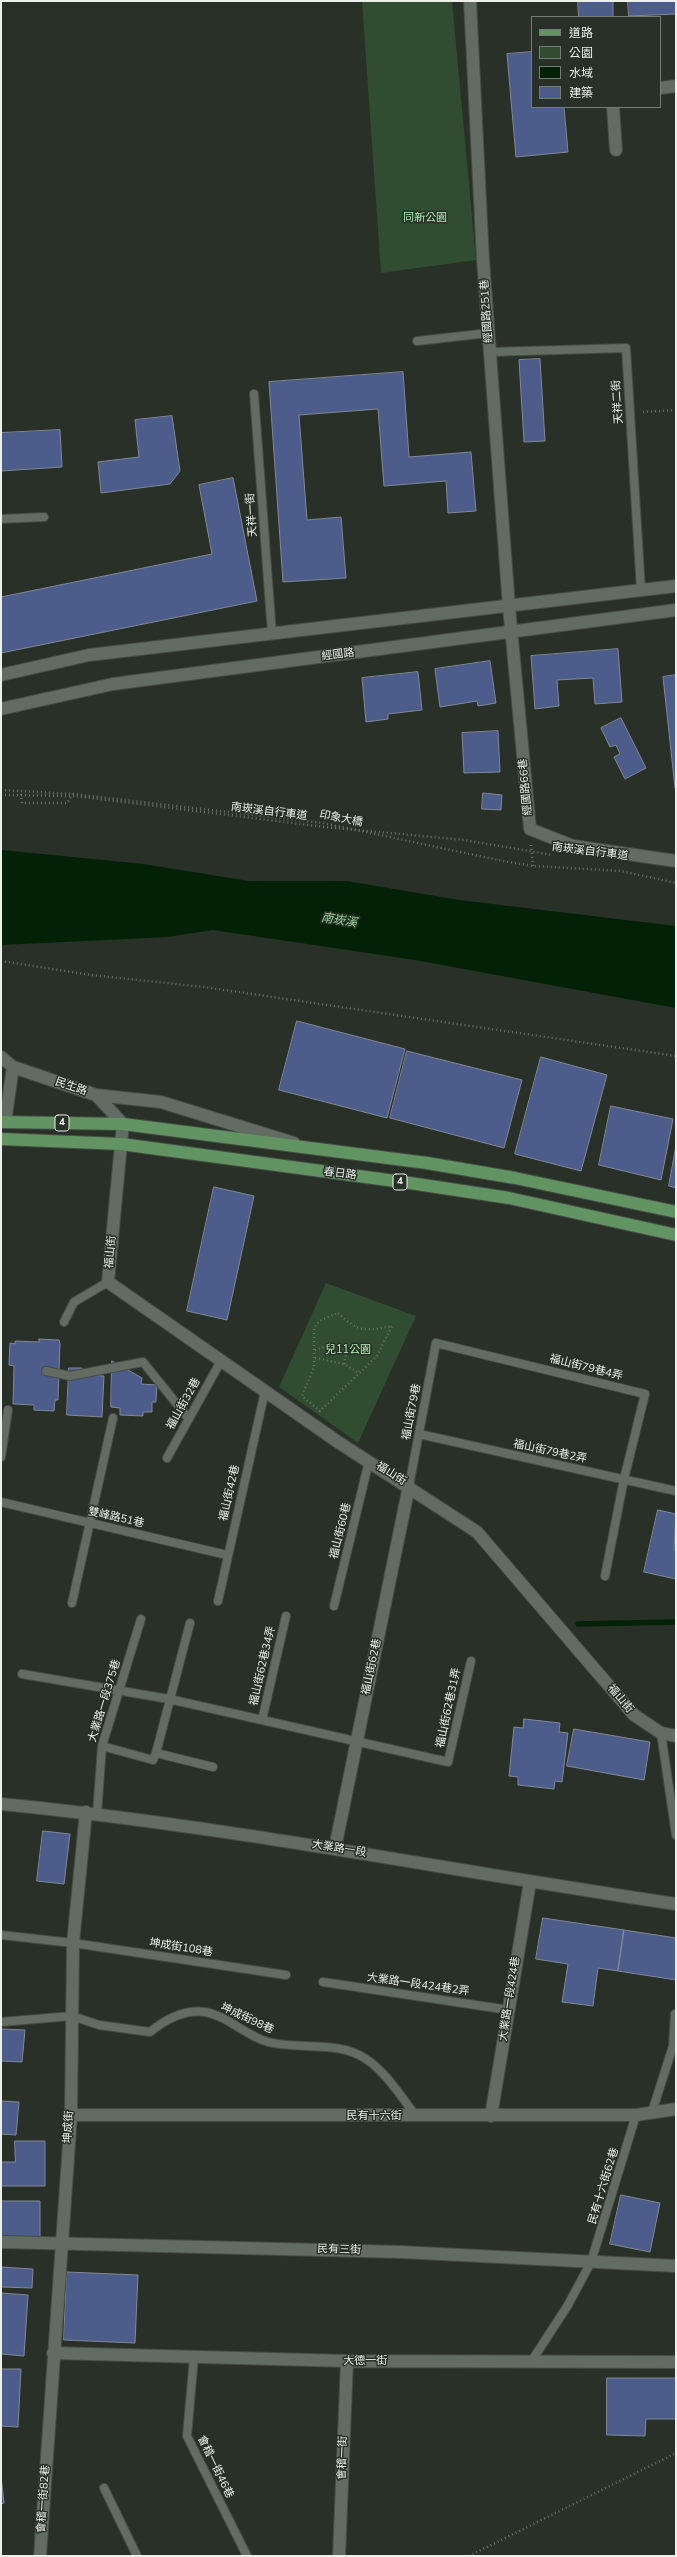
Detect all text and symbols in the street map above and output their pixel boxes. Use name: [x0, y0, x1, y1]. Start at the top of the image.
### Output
legend: [531, 16, 661, 108]
text: 道路: [569, 25, 593, 41]
text: 公園: [569, 45, 593, 61]
text: 水域: [569, 65, 593, 81]
text: 建築: [569, 85, 593, 101]
park label: 同新公園: [403, 211, 447, 225]
street label: 經國路251巷: [478, 279, 496, 343]
street label: 天祥二街: [610, 380, 626, 424]
street label: 天祥一街: [244, 493, 260, 537]
street label: 經國路: [321, 646, 355, 664]
street label: 經國路66巷: [517, 758, 535, 816]
street label: 南崁溪自行車道: [230, 801, 308, 823]
street label: 印象大橋: [318, 808, 364, 830]
street label: 南崁溪自行車道: [551, 841, 629, 863]
water label: 南崁溪: [320, 911, 358, 931]
street label: 民生路: [53, 1075, 89, 1099]
road number: 4: [55, 1115, 69, 1131]
street label: 春日路: [323, 1165, 357, 1183]
road number: 4: [393, 1174, 407, 1190]
street label: 福山街: [103, 1235, 119, 1269]
park label: 兒11公園: [325, 1343, 371, 1357]
street label: 福山街79巷4弄: [548, 1353, 624, 1383]
street label: 福山街32巷: [164, 1376, 204, 1432]
street label: 福山街79巷: [400, 1383, 424, 1441]
street label: 福山街79巷2弄: [512, 1438, 588, 1466]
street label: 福山街: [374, 1460, 408, 1488]
street label: 福山街42巷: [217, 1464, 243, 1522]
street label: 福山街60巷: [328, 1502, 354, 1560]
street label: 雙峰路51巷: [87, 1505, 145, 1531]
street label: 福山街62巷34弄: [247, 1625, 279, 1707]
street label: 福山街62巷: [360, 1638, 384, 1696]
street label: 大業路一段375巷: [86, 1658, 124, 1744]
street label: 福山街62巷31弄: [434, 1667, 464, 1749]
street label: 福山街: [604, 1682, 636, 1716]
street label: 大業路一段: [311, 1838, 367, 1860]
street label: 坤成街108巷: [148, 1936, 214, 1960]
street label: 大業路一段424巷: [497, 1956, 523, 2042]
street label: 大業路一段424巷2弄: [366, 1971, 470, 1999]
street label: 坤成街98巷: [218, 2001, 276, 2037]
street label: 民有十六街: [347, 2109, 401, 2123]
street label: 坤成街: [62, 2110, 76, 2144]
street label: 民有十六街62巷: [586, 2146, 622, 2226]
street label: 民有三街: [317, 2243, 361, 2257]
street label: 大德一街: [343, 2354, 387, 2368]
street label: 會稽一街46巷: [194, 2433, 236, 2501]
street label: 會稽一街: [336, 2436, 350, 2480]
street label: 會稽一街82巷: [35, 2465, 53, 2533]

